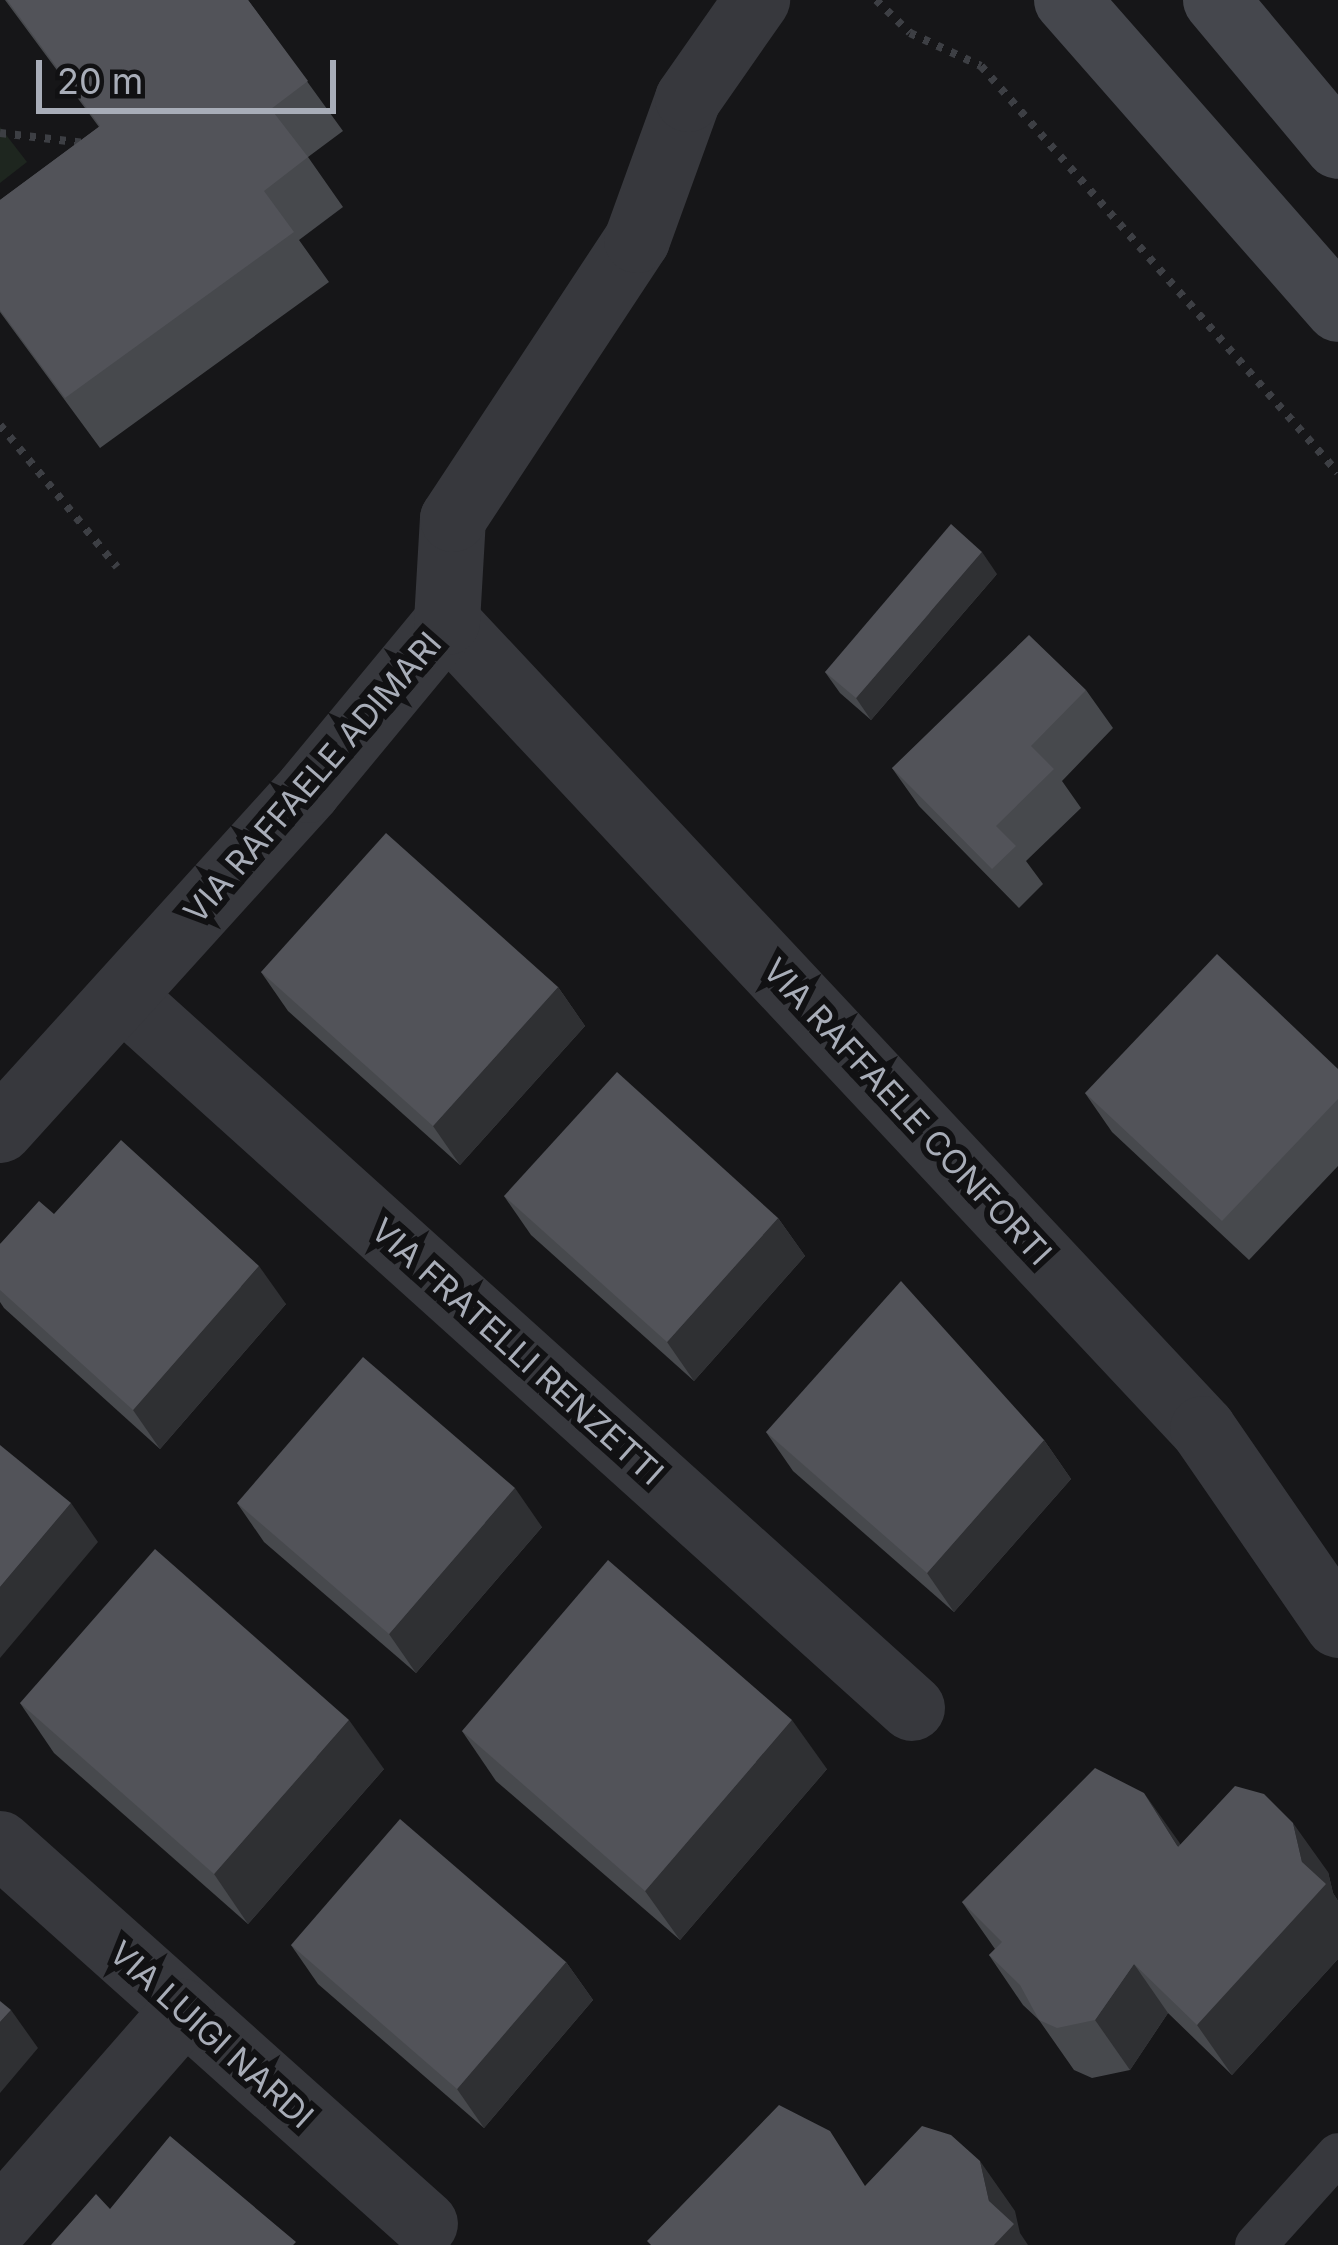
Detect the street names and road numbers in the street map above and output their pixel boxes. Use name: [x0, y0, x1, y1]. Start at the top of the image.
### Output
street label: VIA RAFFAELE ADIMARI: [176, 625, 450, 931]
street label: VIA RAFFAELE CONFORTI: [755, 951, 1059, 1273]
street label: VIA FRATELLI RENZETTI: [363, 1211, 671, 1493]
street label: VIA LUIGI NARDI: [101, 1933, 321, 2137]

